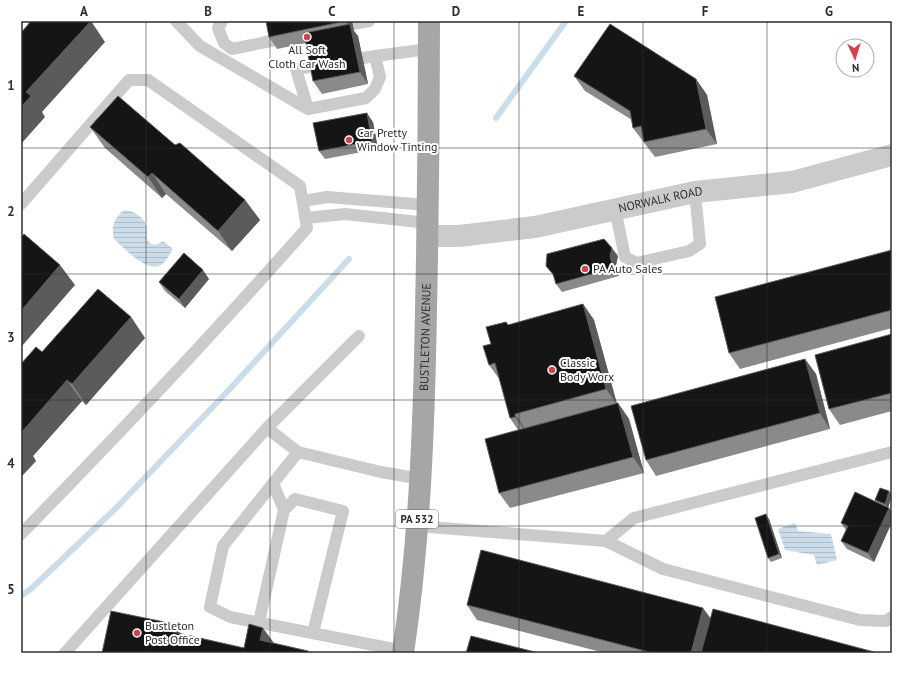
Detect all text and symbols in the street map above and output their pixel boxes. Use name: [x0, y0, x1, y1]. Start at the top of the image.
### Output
text: A: [80, 3, 88, 20]
text: B: [204, 3, 212, 20]
text: C: [328, 3, 336, 20]
text: D: [452, 3, 460, 20]
text: E: [578, 3, 585, 20]
text: F: [702, 3, 709, 20]
text: G: [825, 3, 833, 20]
marker: All Soft Cloth Car Wash: [302, 32, 312, 42]
north arrow: [835, 38, 875, 78]
place label: All Soft Cloth Car Wash: [268, 42, 346, 71]
text: N: [852, 61, 860, 75]
text: 1: [7, 77, 15, 94]
place label: Car Pretty Window Tinting: [357, 125, 438, 154]
marker: Car Pretty Window Tinting: [344, 135, 354, 145]
street label: NORWALK ROAD: [617, 183, 703, 216]
text: 2: [7, 203, 15, 220]
place label: PA Auto Sales: [593, 261, 662, 276]
marker: PA Auto Sales: [580, 264, 590, 274]
street label: BUSTLETON AVENUE: [416, 283, 434, 391]
text: 3: [7, 329, 15, 346]
place label: Classic Body Worx: [560, 355, 614, 384]
marker: Classic Body Worx: [547, 365, 557, 375]
text: 4: [7, 455, 15, 472]
road number: PA 532: [396, 510, 438, 528]
text: 5: [7, 581, 15, 598]
place label: Bustleton Post Office: [145, 618, 200, 647]
marker: Bustleton Post Office: [132, 628, 142, 638]

